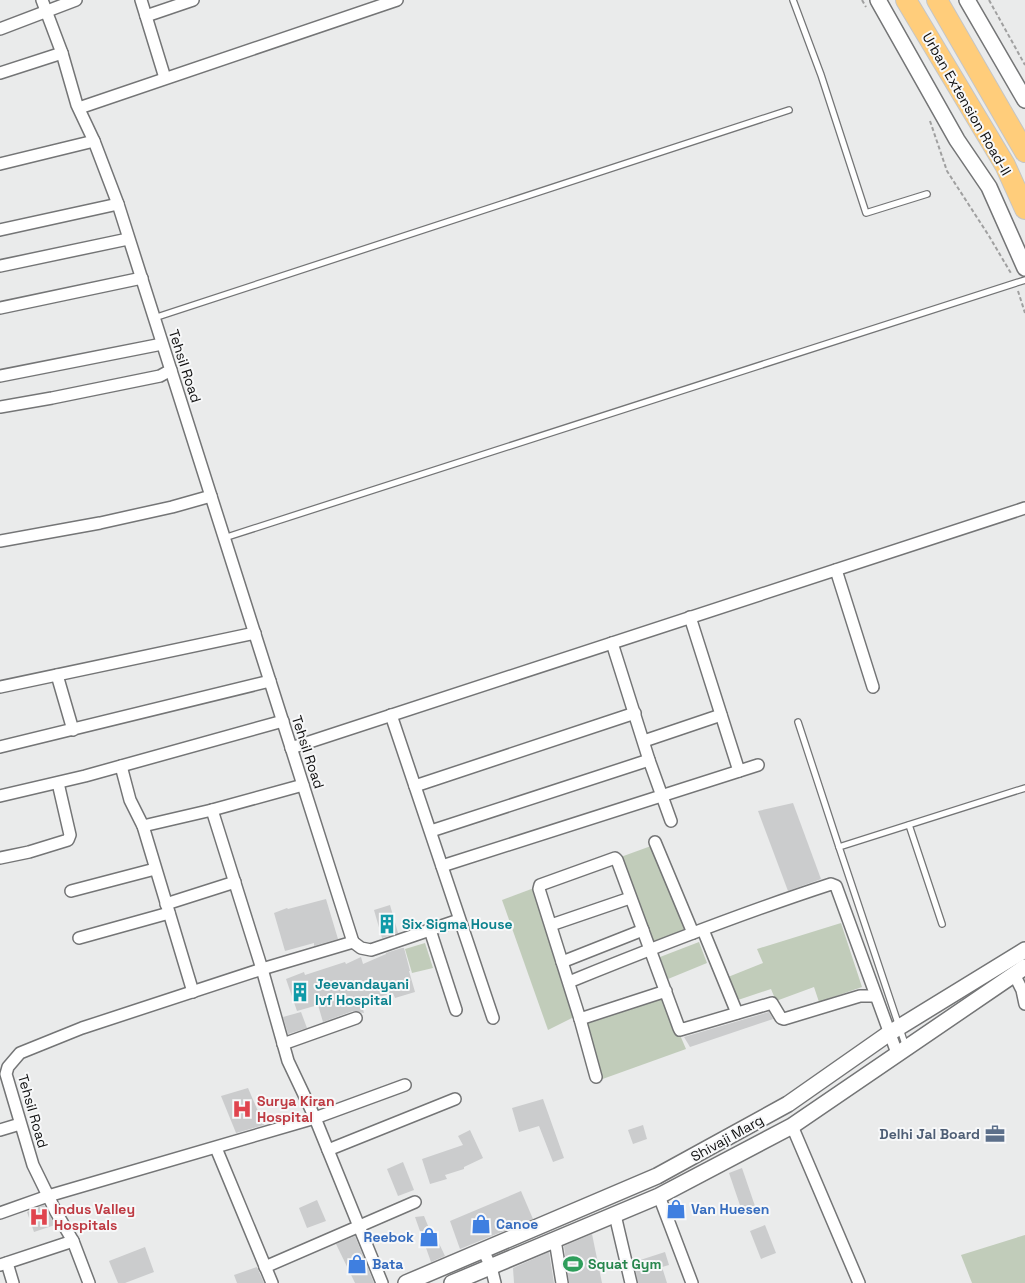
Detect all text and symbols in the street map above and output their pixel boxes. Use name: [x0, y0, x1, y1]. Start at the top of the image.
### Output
street label: Urban Extension Road-II: [919, 29, 1015, 179]
street label: Tehsil Road: [165, 327, 205, 405]
street label: Tehsil Road: [288, 713, 328, 791]
building icon: Six Sigma House: [376, 913, 398, 935]
place label: Six Sigma House: [402, 915, 513, 933]
place label: Jeevandayani Ivf Hospital: [315, 975, 409, 1009]
building icon: Jeevandayani Ivf Hospital: [289, 981, 311, 1003]
street label: Tehsil Road: [14, 1072, 52, 1150]
place label: Surya Kiran Hospital: [257, 1092, 335, 1126]
hospital icon: Surya Kiran Hospital: [231, 1098, 253, 1120]
street label: Shivaji Marg: [687, 1111, 767, 1165]
office icon: Delhi Jal Board: [984, 1123, 1006, 1145]
place label: Delhi Jal Board: [879, 1125, 980, 1143]
shop icon: Van Huesen: [665, 1198, 687, 1220]
place label: Indus Valley Hospitals: [54, 1200, 135, 1234]
place label: Van Huesen: [691, 1200, 769, 1218]
hospital icon: Indus Valley Hospitals: [28, 1206, 50, 1228]
shop icon: Canoe: [470, 1213, 492, 1235]
place label: Canoe: [496, 1215, 538, 1233]
shop icon: Reebok: [418, 1226, 440, 1248]
place label: Reebok: [364, 1228, 414, 1246]
shop icon: Bata: [346, 1253, 368, 1275]
sports icon: Squat Gym: [562, 1253, 584, 1275]
place label: Bata: [372, 1255, 403, 1273]
place label: Squat Gym: [588, 1255, 661, 1273]

